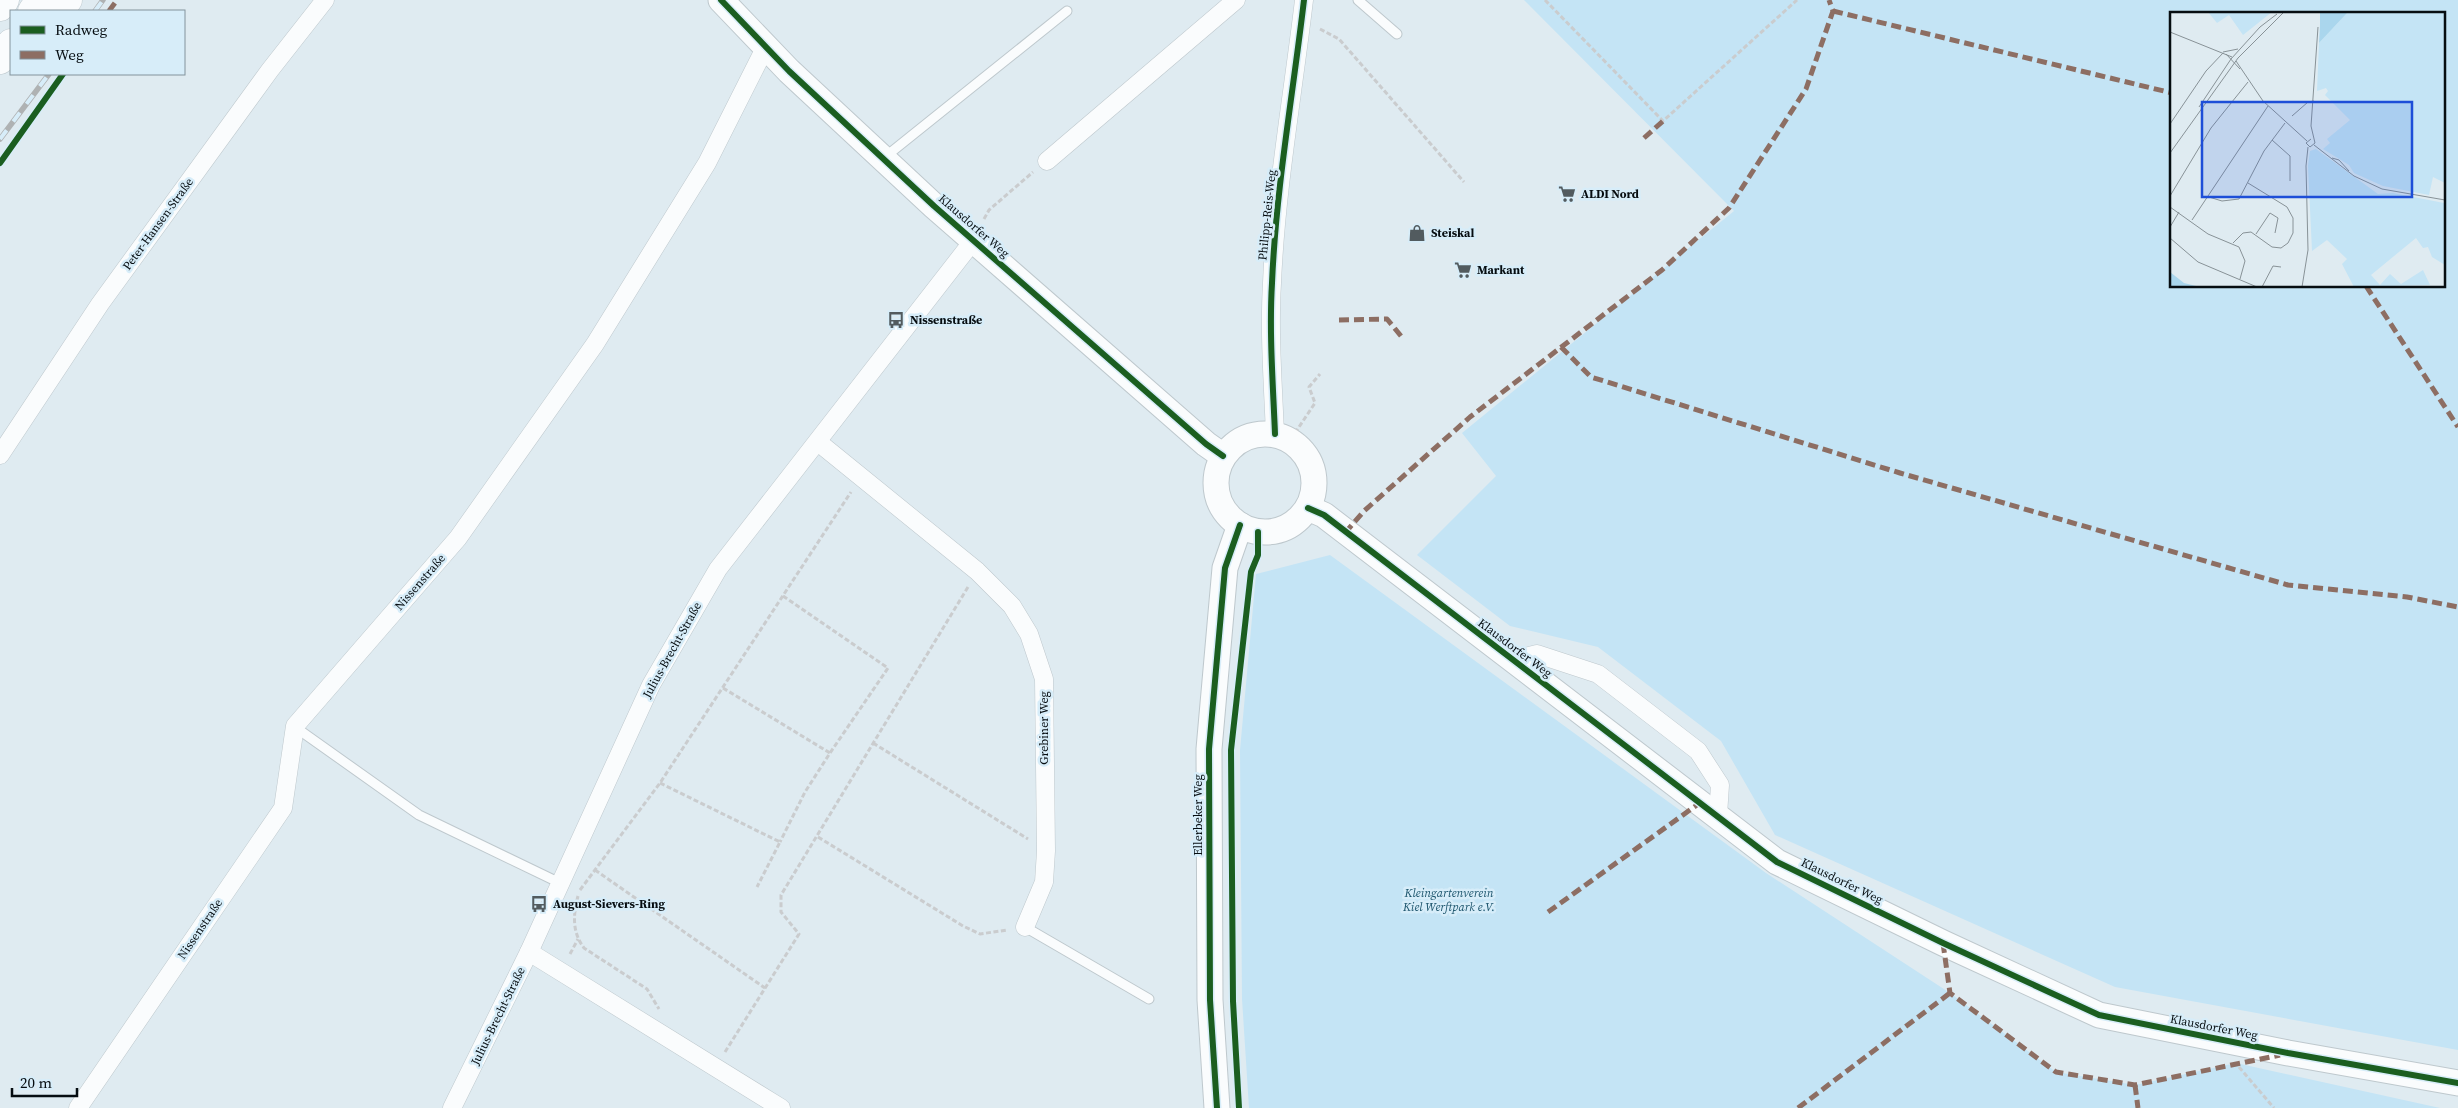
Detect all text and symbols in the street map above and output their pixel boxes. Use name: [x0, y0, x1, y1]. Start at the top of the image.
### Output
legend: [10, 10, 185, 75]
inset map: [2170, 12, 2446, 288]
text: Radweg: [55, 19, 108, 40]
text: Weg: [55, 44, 84, 65]
street label: Philipp-Reis-Weg: [1254, 169, 1280, 261]
street label: Peter-Hansen-Straße: [119, 175, 197, 273]
supermarket icon: ALDI Nord: [1557, 184, 1577, 204]
place label: ALDI Nord: [1581, 186, 1639, 202]
street label: Klausdorfer Weg: [935, 191, 1013, 261]
shop icon: Steiskal: [1407, 223, 1427, 243]
place label: Steiskal: [1431, 225, 1474, 241]
supermarket icon: Markant: [1453, 260, 1473, 280]
place label: Markant: [1477, 262, 1525, 278]
bus stop icon: Nissenstraße: [886, 310, 906, 330]
place label: Nissenstraße: [910, 312, 982, 328]
street label: Nissenstraße: [391, 550, 449, 614]
street label: Julius-Brecht-Straße: [638, 599, 705, 702]
street label: Klausdorfer Weg: [1475, 615, 1555, 681]
street label: Grebiner Weg: [1036, 691, 1052, 765]
street label: Ellerbeker Weg: [1190, 774, 1206, 856]
street label: Klausdorfer Weg: [1799, 854, 1885, 908]
park label: Kleingartenverein Kiel Werftpark e.V.: [1402, 885, 1495, 915]
bus stop icon: August-Sievers-Ring: [529, 894, 549, 914]
street label: Nissenstraße: [174, 896, 226, 962]
place label: August-Sievers-Ring: [553, 896, 665, 912]
street label: Julius-Brecht-Straße: [467, 964, 529, 1069]
street label: Klausdorfer Weg: [2169, 1011, 2259, 1043]
scale bar: [12, 1066, 78, 1098]
text: 20 m: [20, 1072, 52, 1093]

